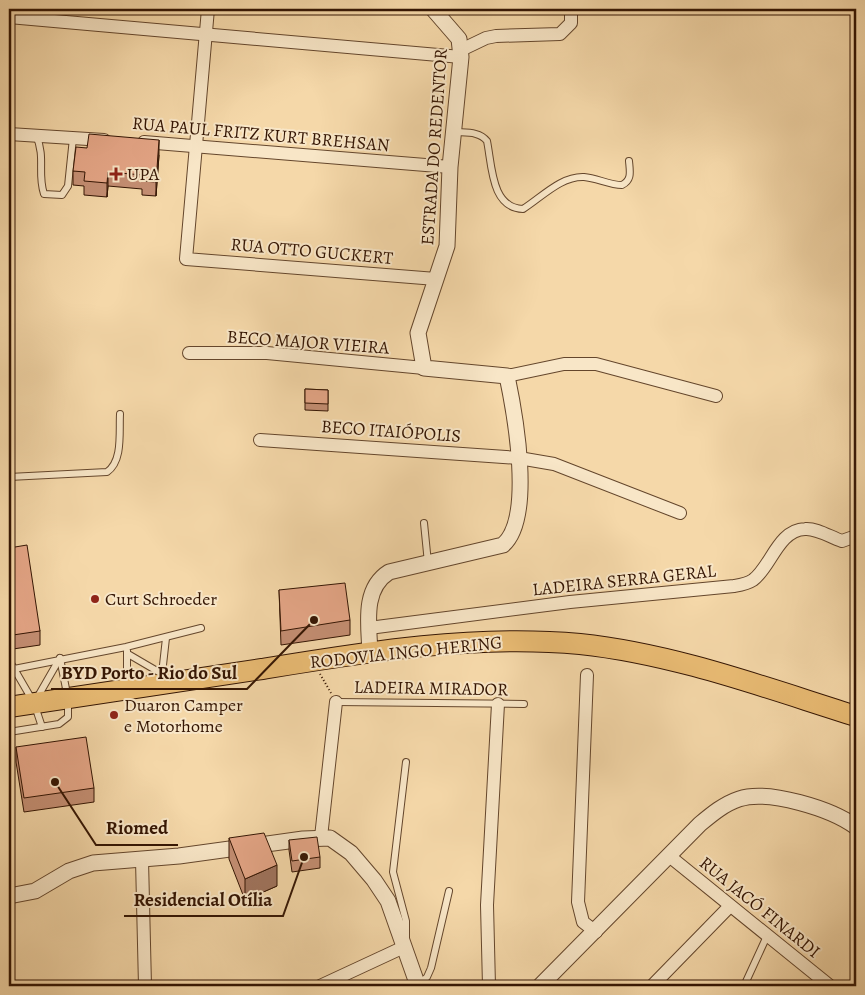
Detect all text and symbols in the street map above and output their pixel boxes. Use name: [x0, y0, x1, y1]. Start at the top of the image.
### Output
street label: ESTRADA DO REDENTOR: [415, 48, 453, 246]
street label: RUA PAUL FRITZ KURT BREHSAN: [131, 111, 391, 157]
place label: UPA: [127, 162, 160, 186]
marker: UPA: [109, 167, 123, 181]
street label: RUA OTTO GUCKERT: [230, 232, 394, 270]
street label: BECO MAJOR VIEIRA: [226, 324, 390, 360]
street label: BECO ITAIÓPOLIS: [320, 414, 462, 448]
street label: LADEIRA SERRA GERAL: [531, 558, 718, 602]
place label: Curt Schroeder: [105, 587, 217, 611]
marker: Curt Schroeder: [89, 593, 101, 605]
street label: RODOVIA INGO HERING: [309, 630, 503, 674]
callout: BYD Porto - Rio do Sul: [51, 655, 247, 689]
text: BYD Porto - Rio do Sul: [61, 660, 237, 686]
street label: LADEIRA MIRADOR: [354, 675, 508, 701]
place label: Duaron Camper e Motorhome: [124, 693, 243, 738]
marker: Duaron Camper e Motorhome: [108, 709, 120, 721]
callout: Riomed: [96, 811, 178, 845]
text: Riomed: [106, 815, 169, 841]
street label: RUA JACÓ FINARDI: [695, 851, 825, 963]
callout: Residencial Otília: [124, 882, 283, 916]
text: Residencial Otília: [134, 887, 273, 913]

